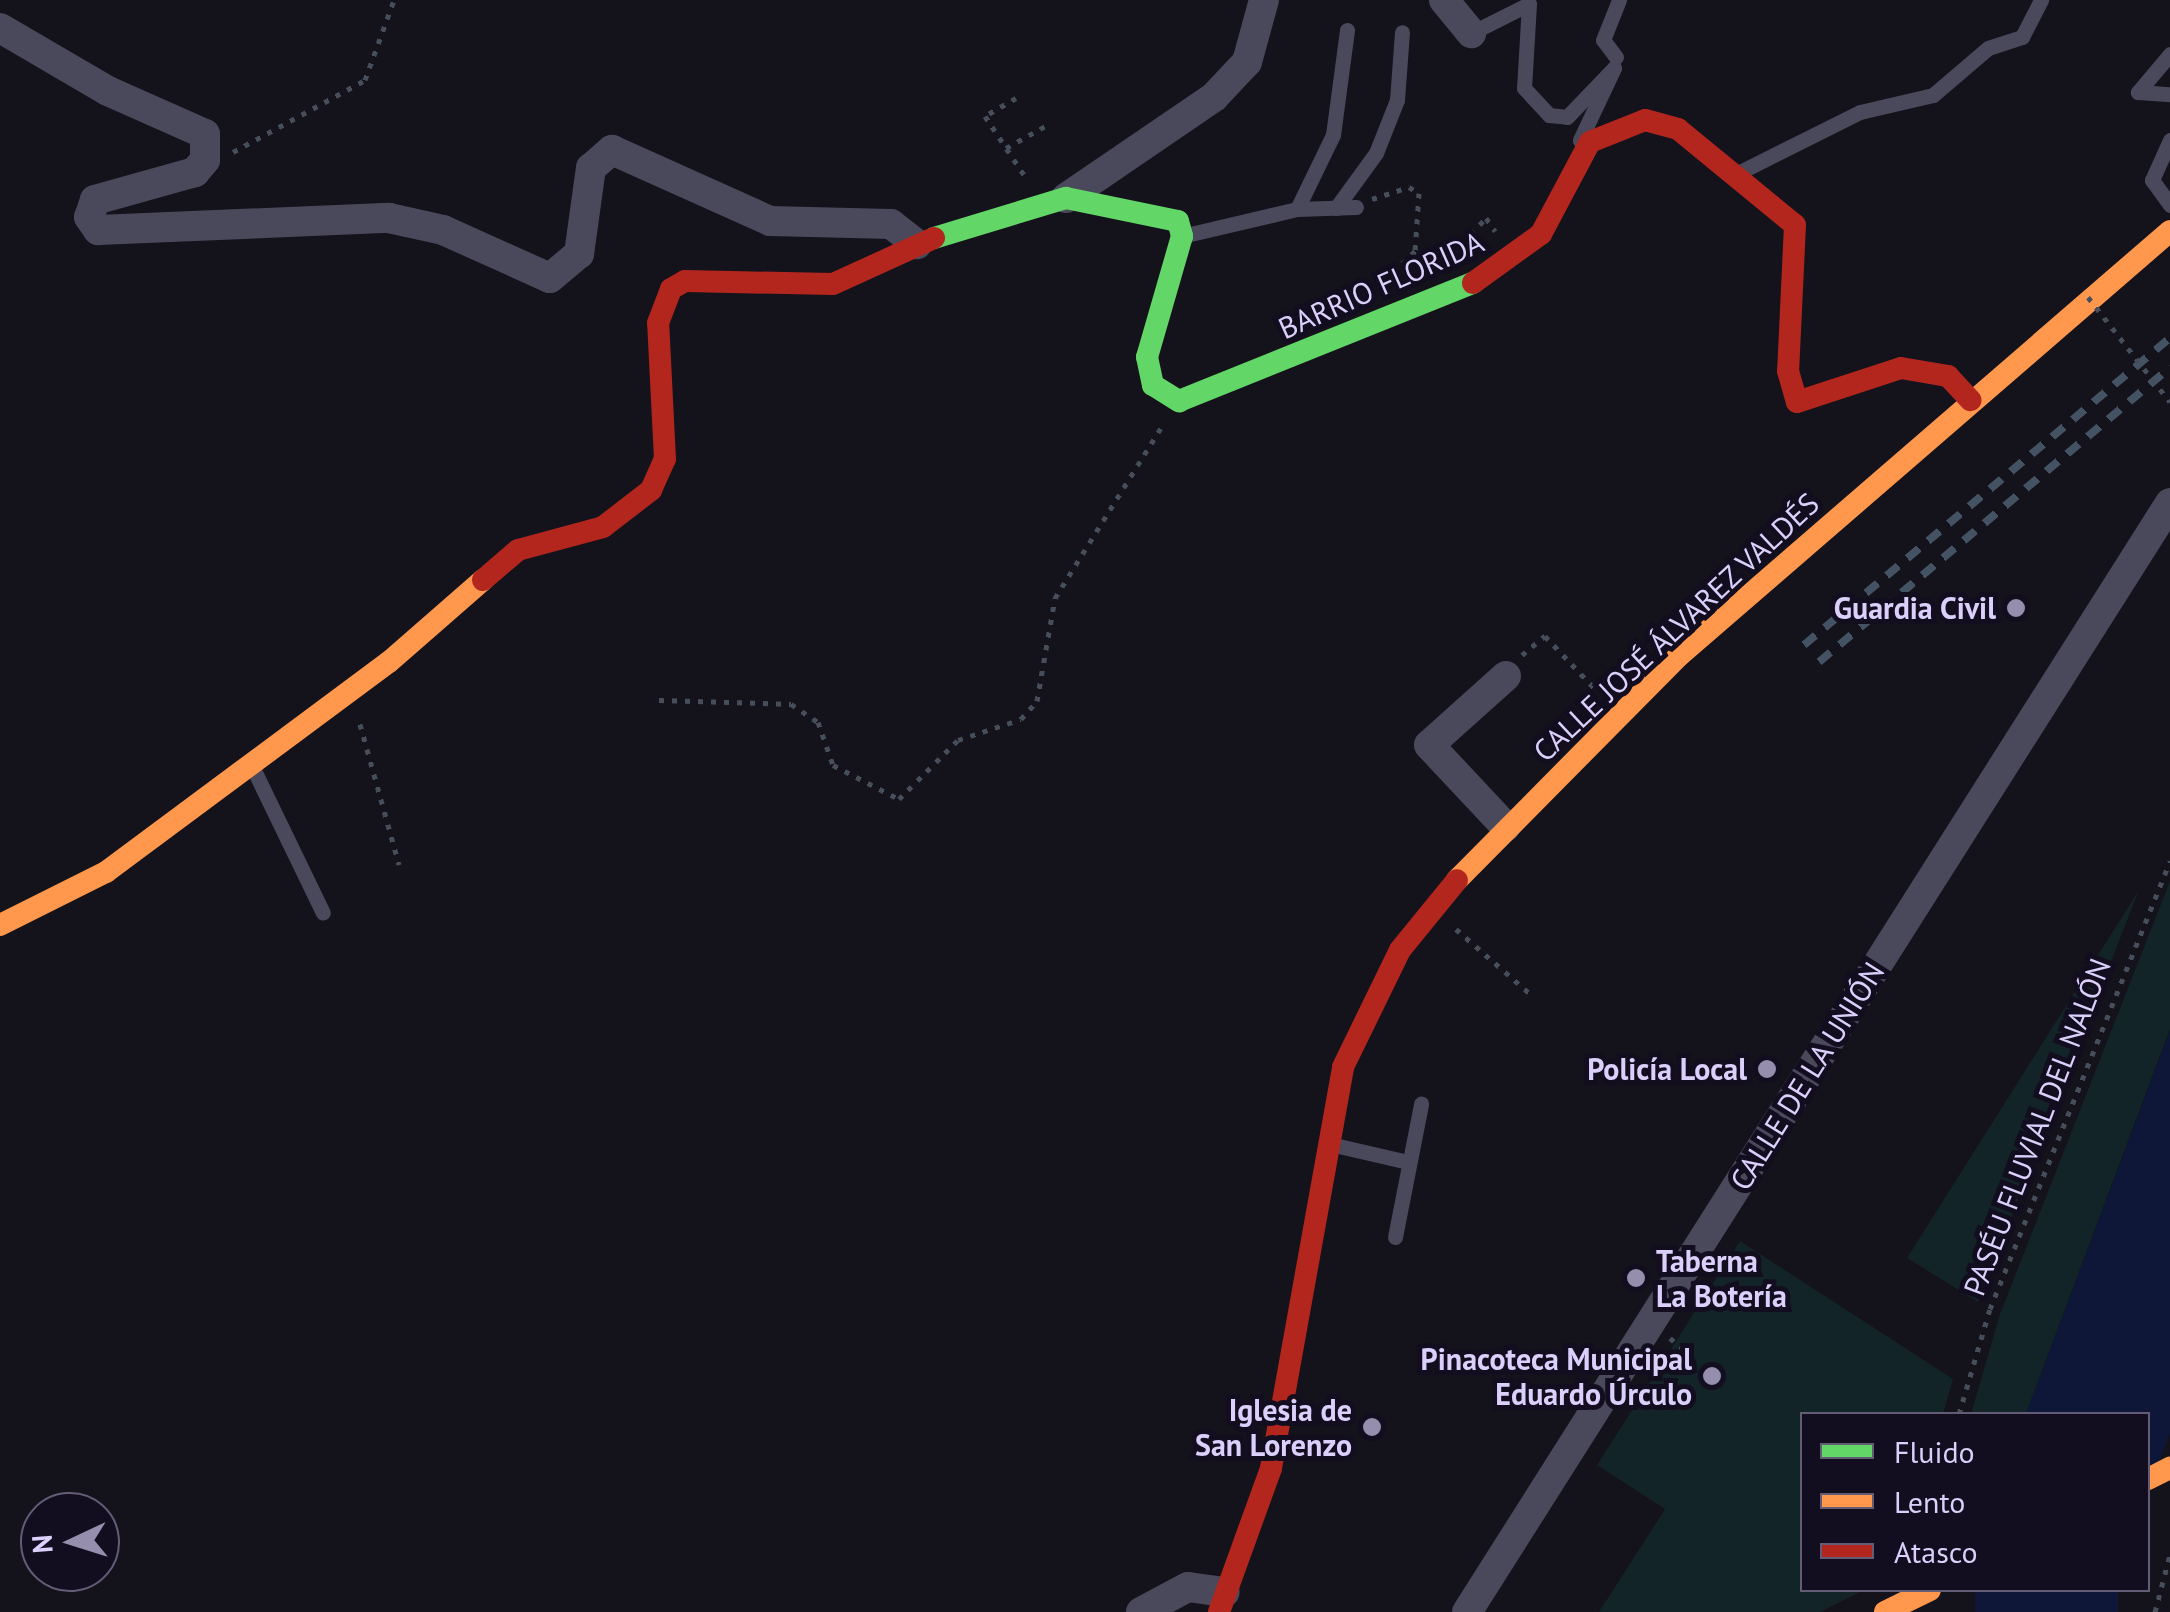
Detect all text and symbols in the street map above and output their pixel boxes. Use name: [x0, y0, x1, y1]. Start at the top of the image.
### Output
street label: BARRIO FLORIDA: [1273, 224, 1489, 346]
street label: CALLE JOSÉ ÁLVAREZ VALDÉS: [1525, 484, 1827, 770]
place label: Guardia Civil: [1833, 590, 1996, 626]
marker: Guardia Civil: [2005, 597, 2027, 619]
street label: PASÉU FLUVIAL DEL NALÓN: [1956, 952, 2118, 1302]
street label: CALLE DE LA UNIÓN: [1722, 955, 1892, 1197]
place label: Policía Local: [1587, 1051, 1747, 1087]
marker: Policía Local: [1756, 1058, 1778, 1080]
place label: Taberna La Botería: [1656, 1243, 1787, 1314]
marker: Taberna La Botería: [1625, 1267, 1647, 1289]
place label: Pinacoteca Municipal Eduardo Úrculo: [1421, 1341, 1692, 1412]
marker: Pinacoteca Municipal Eduardo Úrculo: [1701, 1365, 1723, 1387]
place label: Iglesia de San Lorenzo: [1195, 1392, 1352, 1462]
legend: [1800, 1412, 2150, 1592]
marker: Iglesia de San Lorenzo: [1361, 1416, 1383, 1438]
text: Fluido: [1894, 1432, 1975, 1471]
text: Lento: [1894, 1482, 1965, 1521]
north arrow: [20, 1492, 120, 1592]
text: Atasco: [1894, 1532, 1978, 1571]
text: N: [22, 1534, 61, 1554]

